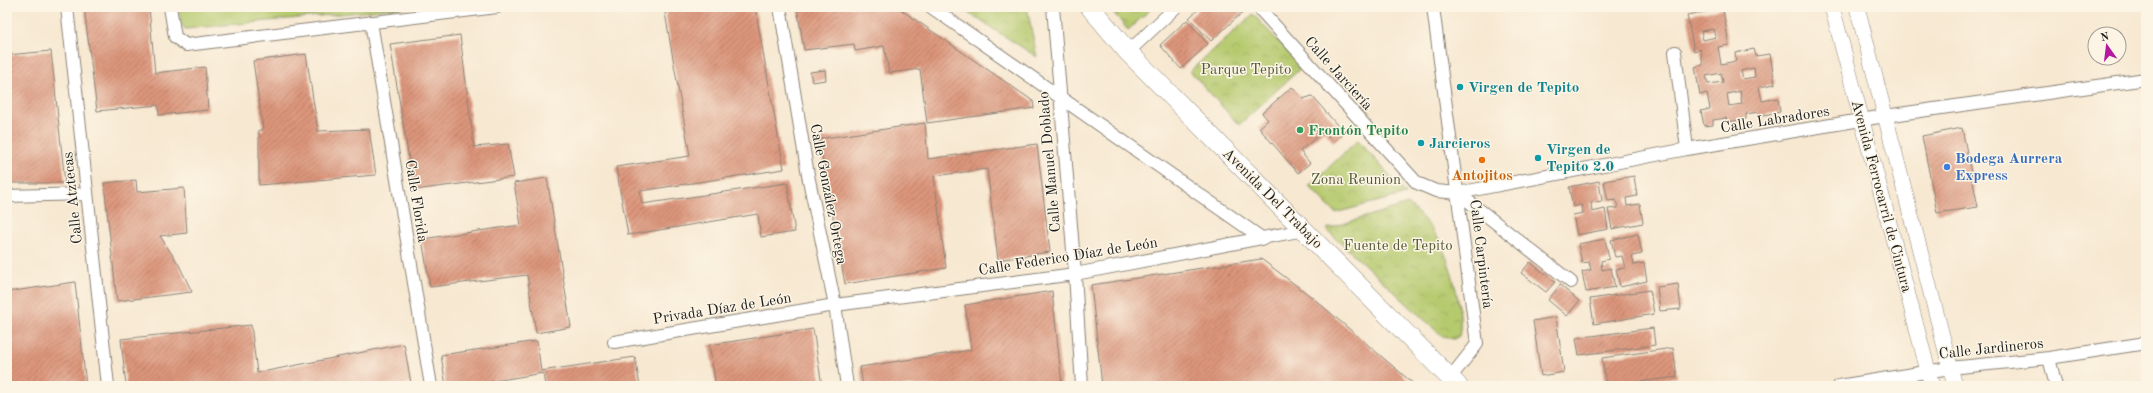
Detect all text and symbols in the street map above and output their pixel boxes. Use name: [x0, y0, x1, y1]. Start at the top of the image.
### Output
north arrow: [2087, 26, 2127, 66]
text: N: [2100, 31, 2111, 44]
street label: Calle Jarciería: [1301, 34, 1375, 114]
park label: Parque Tepito: [1201, 63, 1291, 78]
place label: Virgen de Tepito: [1468, 81, 1579, 96]
marker: Virgen de Tepito: [1455, 82, 1465, 92]
street label: Calle Manuel Doblado: [1037, 91, 1064, 233]
street label: Avenida Ferrocarril de Cintura: [1848, 99, 1914, 295]
street label: Calle Labradores: [1720, 104, 1831, 137]
street label: Calle González Ortega: [807, 123, 849, 267]
place label: Frontón Tepito: [1308, 124, 1409, 139]
marker: Frontón Tepito: [1295, 125, 1305, 135]
place label: Jarcieros: [1429, 137, 1490, 152]
marker: Jarcieros: [1416, 138, 1426, 148]
place label: Virgen de Tepito 2.0: [1546, 143, 1614, 175]
street label: Avenida Del Trabajo: [1219, 146, 1325, 252]
street label: Calle Atztecas: [61, 151, 86, 245]
place label: Bodega Aurrera Express: [1955, 152, 2063, 184]
marker: Virgen de Tepito 2.0: [1533, 153, 1543, 163]
marker: Antojitos: [1477, 155, 1487, 165]
street label: Calle Florida: [402, 159, 430, 244]
marker: Bodega Aurrera Express: [1942, 162, 1952, 172]
place label: Antojitos: [1451, 169, 1513, 184]
park label: Zona Reunion: [1311, 173, 1401, 188]
street label: Calle Carpintería: [1466, 199, 1495, 310]
street label: Calle Federico Díaz de León: [978, 236, 1159, 279]
park label: Fuente de Tepito: [1343, 239, 1453, 254]
street label: Privada Díaz de León: [652, 291, 793, 328]
street label: Calle Jardineros: [1938, 337, 2044, 362]

